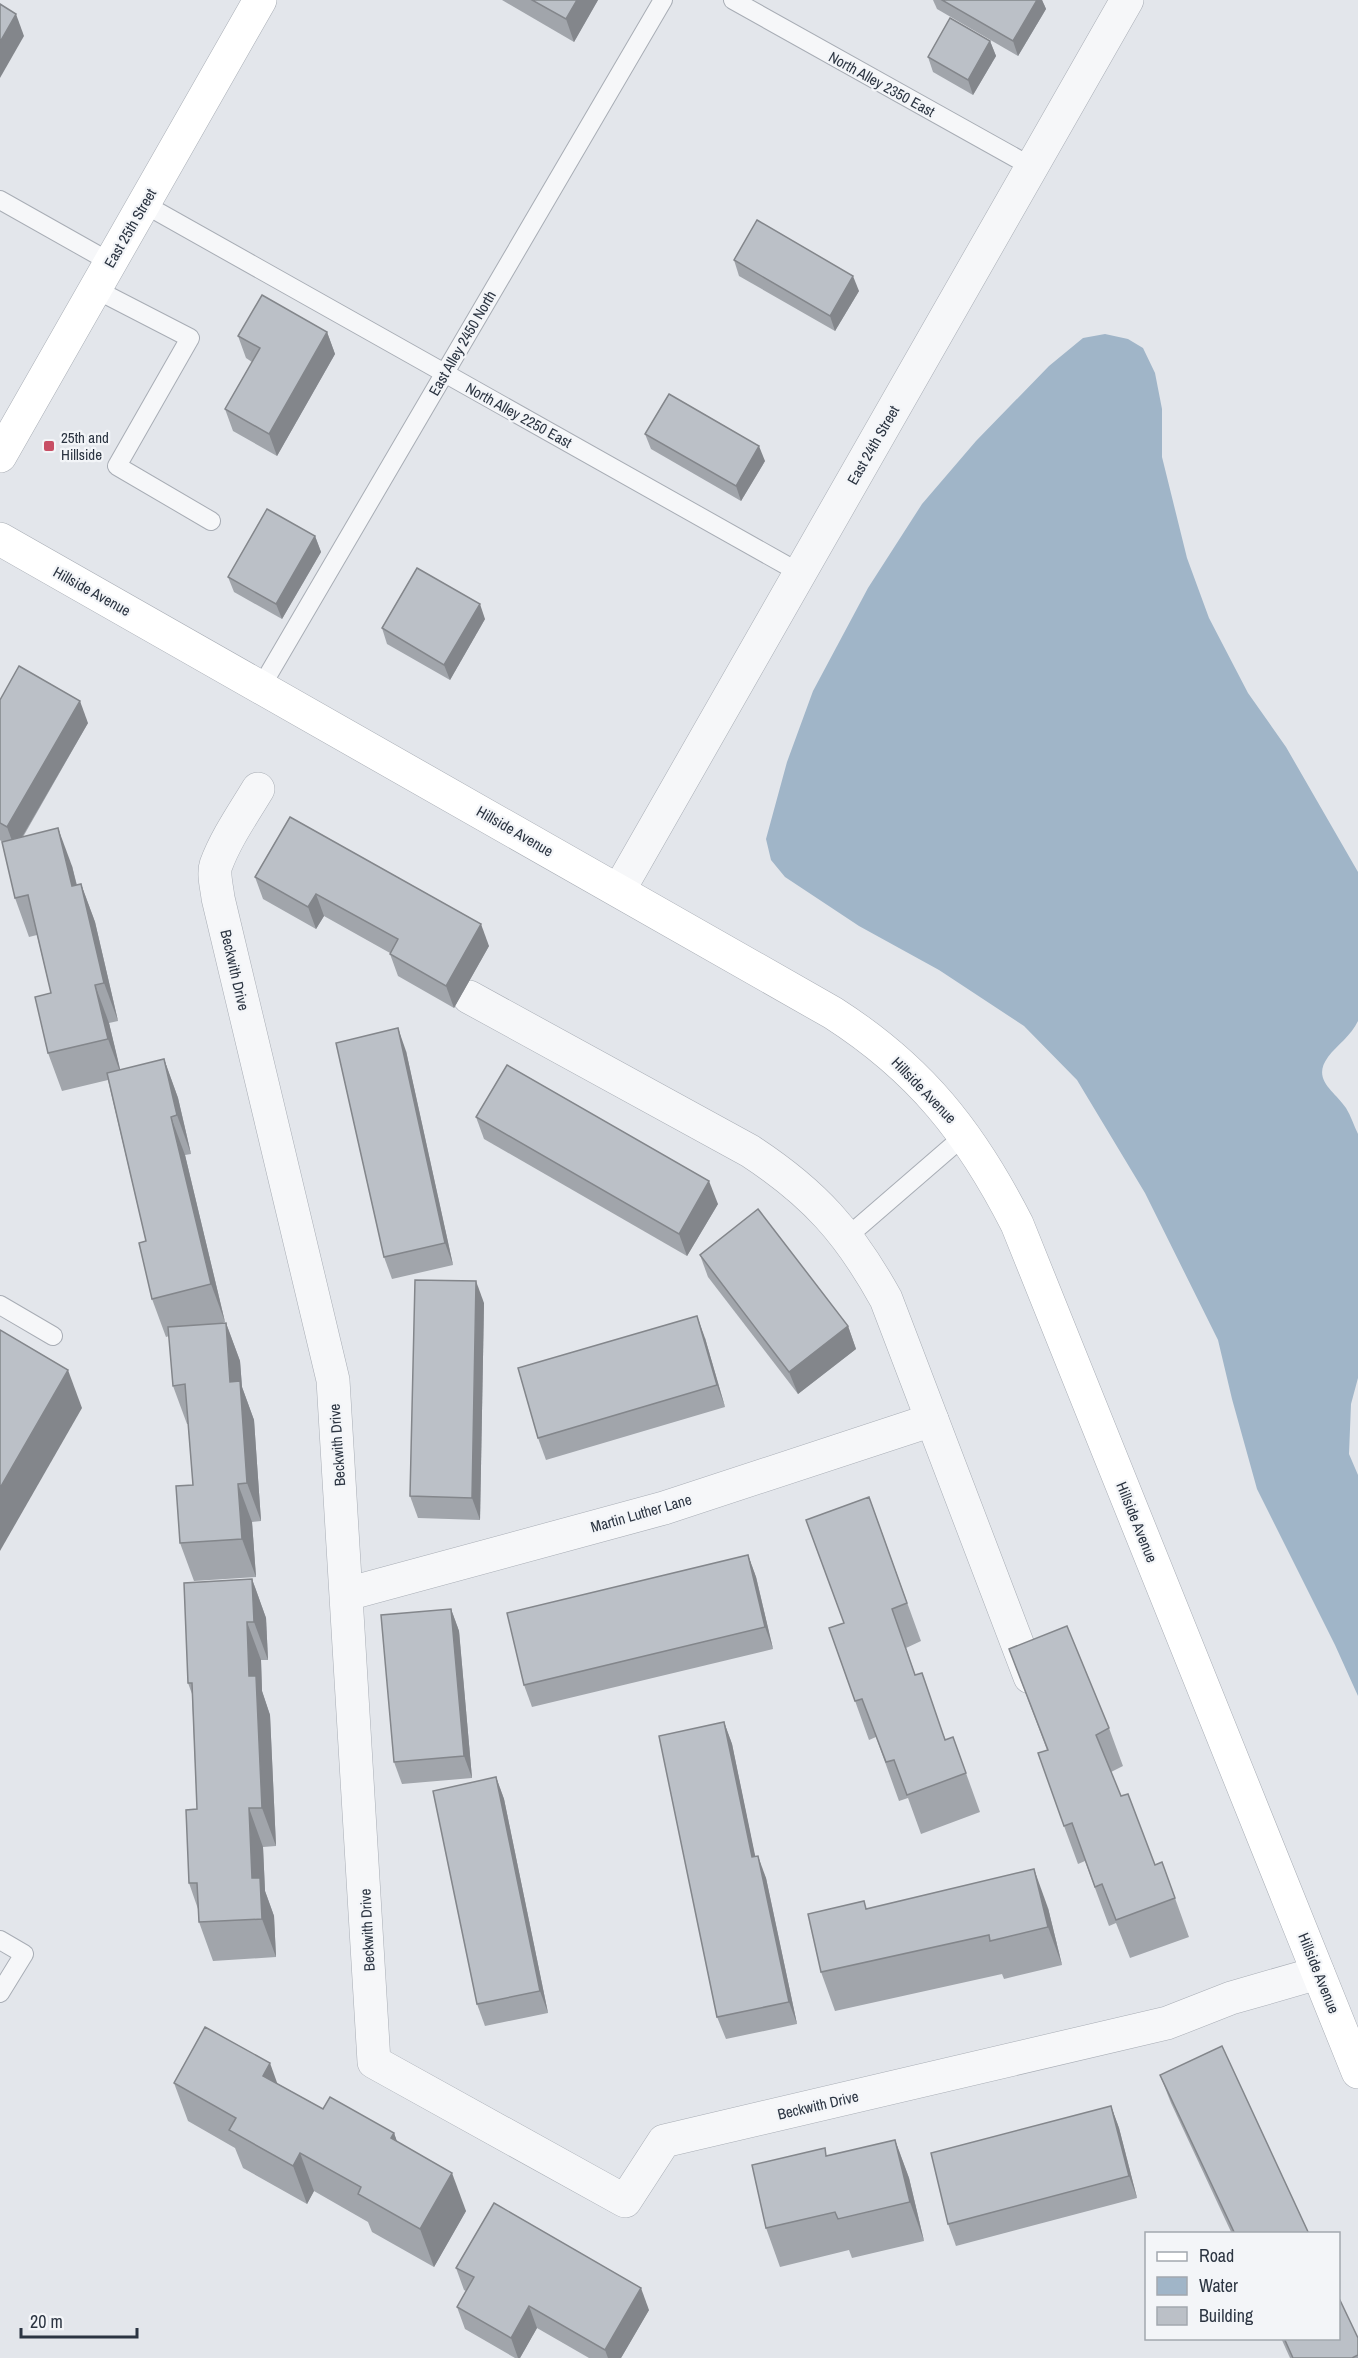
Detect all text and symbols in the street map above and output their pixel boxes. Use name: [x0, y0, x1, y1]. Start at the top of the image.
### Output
street label: North Alley 2350 East: [825, 46, 939, 122]
street label: East 25th Street: [99, 184, 161, 271]
street label: East Alley 2450 North: [423, 287, 501, 399]
street label: North Alley 2250 East: [462, 377, 576, 453]
street label: East 24th Street: [842, 401, 904, 488]
place label: 25th and Hillside: [61, 427, 109, 465]
marker: 25th and Hillside: [42, 439, 56, 453]
street label: Hillside Avenue: [50, 561, 135, 621]
street label: Hillside Avenue: [473, 801, 557, 861]
street label: Beckwith Drive: [215, 927, 255, 1013]
street label: Hillside Avenue: [887, 1052, 961, 1128]
street label: Beckwith Drive: [324, 1403, 350, 1487]
street label: Hillside Avenue: [1111, 1479, 1163, 1566]
street label: Martin Luther Lane: [588, 1489, 694, 1537]
street label: Beckwith Drive: [354, 1888, 380, 1972]
street label: Hillside Avenue: [1293, 1930, 1345, 2017]
street label: Beckwith Drive: [775, 2085, 861, 2125]
legend: [1145, 2232, 1340, 2340]
text: Road: [1199, 2243, 1234, 2268]
text: Water: [1199, 2273, 1238, 2298]
scale bar: [21, 2301, 136, 2339]
text: Building: [1199, 2303, 1254, 2328]
text: 20 m: [30, 2309, 63, 2334]

